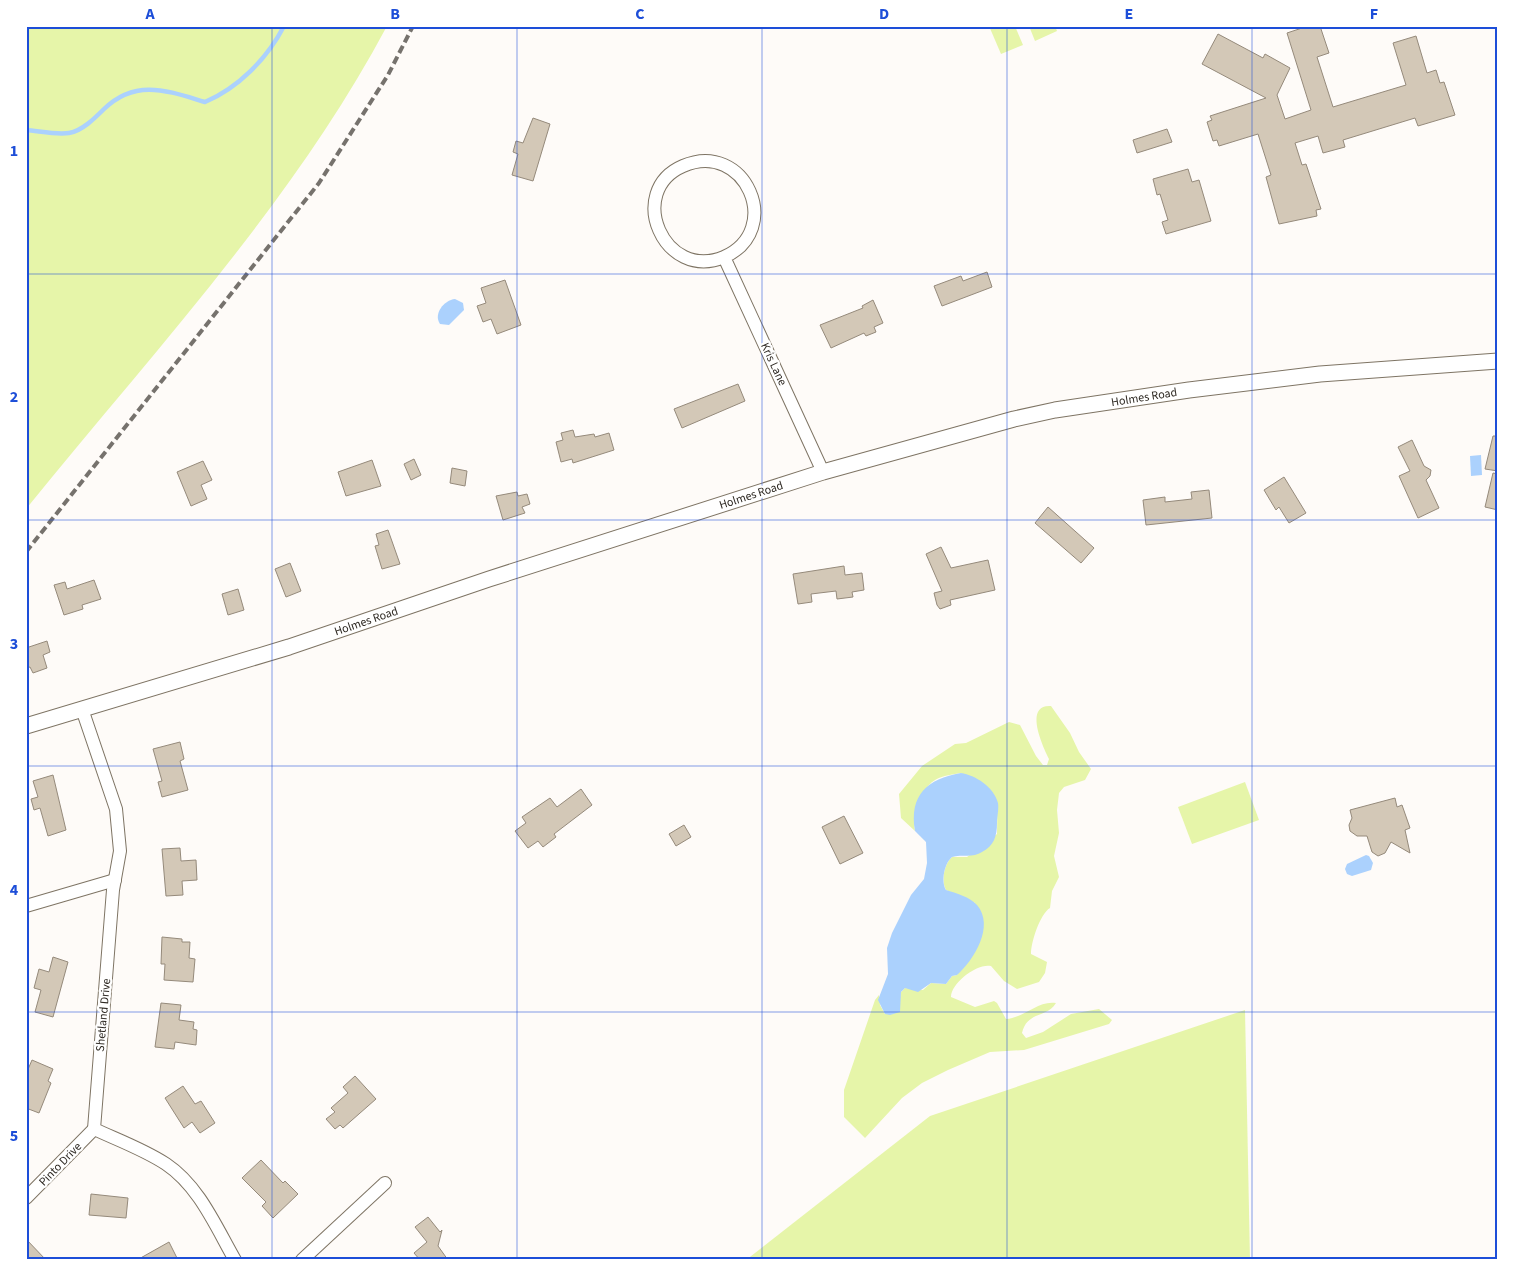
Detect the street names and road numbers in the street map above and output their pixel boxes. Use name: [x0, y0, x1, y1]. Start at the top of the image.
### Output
street label: Kris Lane: [756, 340, 791, 389]
street label: Holmes Road: [1110, 384, 1178, 411]
street label: Holmes Road: [717, 477, 785, 514]
street label: Holmes Road: [332, 603, 400, 640]
street label: Shetland Drive: [92, 978, 115, 1052]
street label: Pinto Drive: [35, 1139, 86, 1190]

